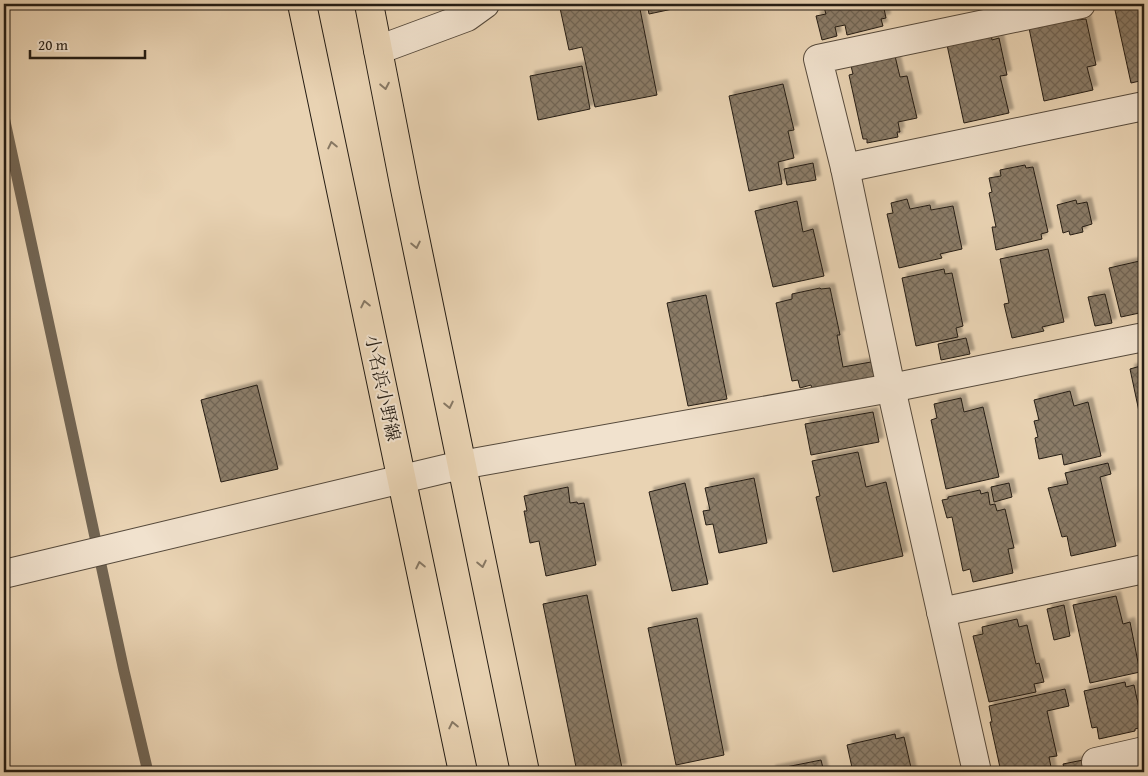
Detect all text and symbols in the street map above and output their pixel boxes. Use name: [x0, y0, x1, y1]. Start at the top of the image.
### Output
scale bar: [30, 28, 145, 60]
text: 20 m: [38, 34, 69, 55]
one-way arrow: [379, 82, 390, 90]
one-way arrow: [327, 140, 338, 149]
one-way arrow: [411, 241, 421, 250]
one-way arrow: [360, 299, 371, 308]
street label: 小名浜小野線: [359, 332, 407, 444]
one-way arrow: [443, 400, 454, 409]
one-way arrow: [476, 559, 486, 568]
one-way arrow: [415, 561, 426, 570]
one-way arrow: [448, 720, 459, 729]

